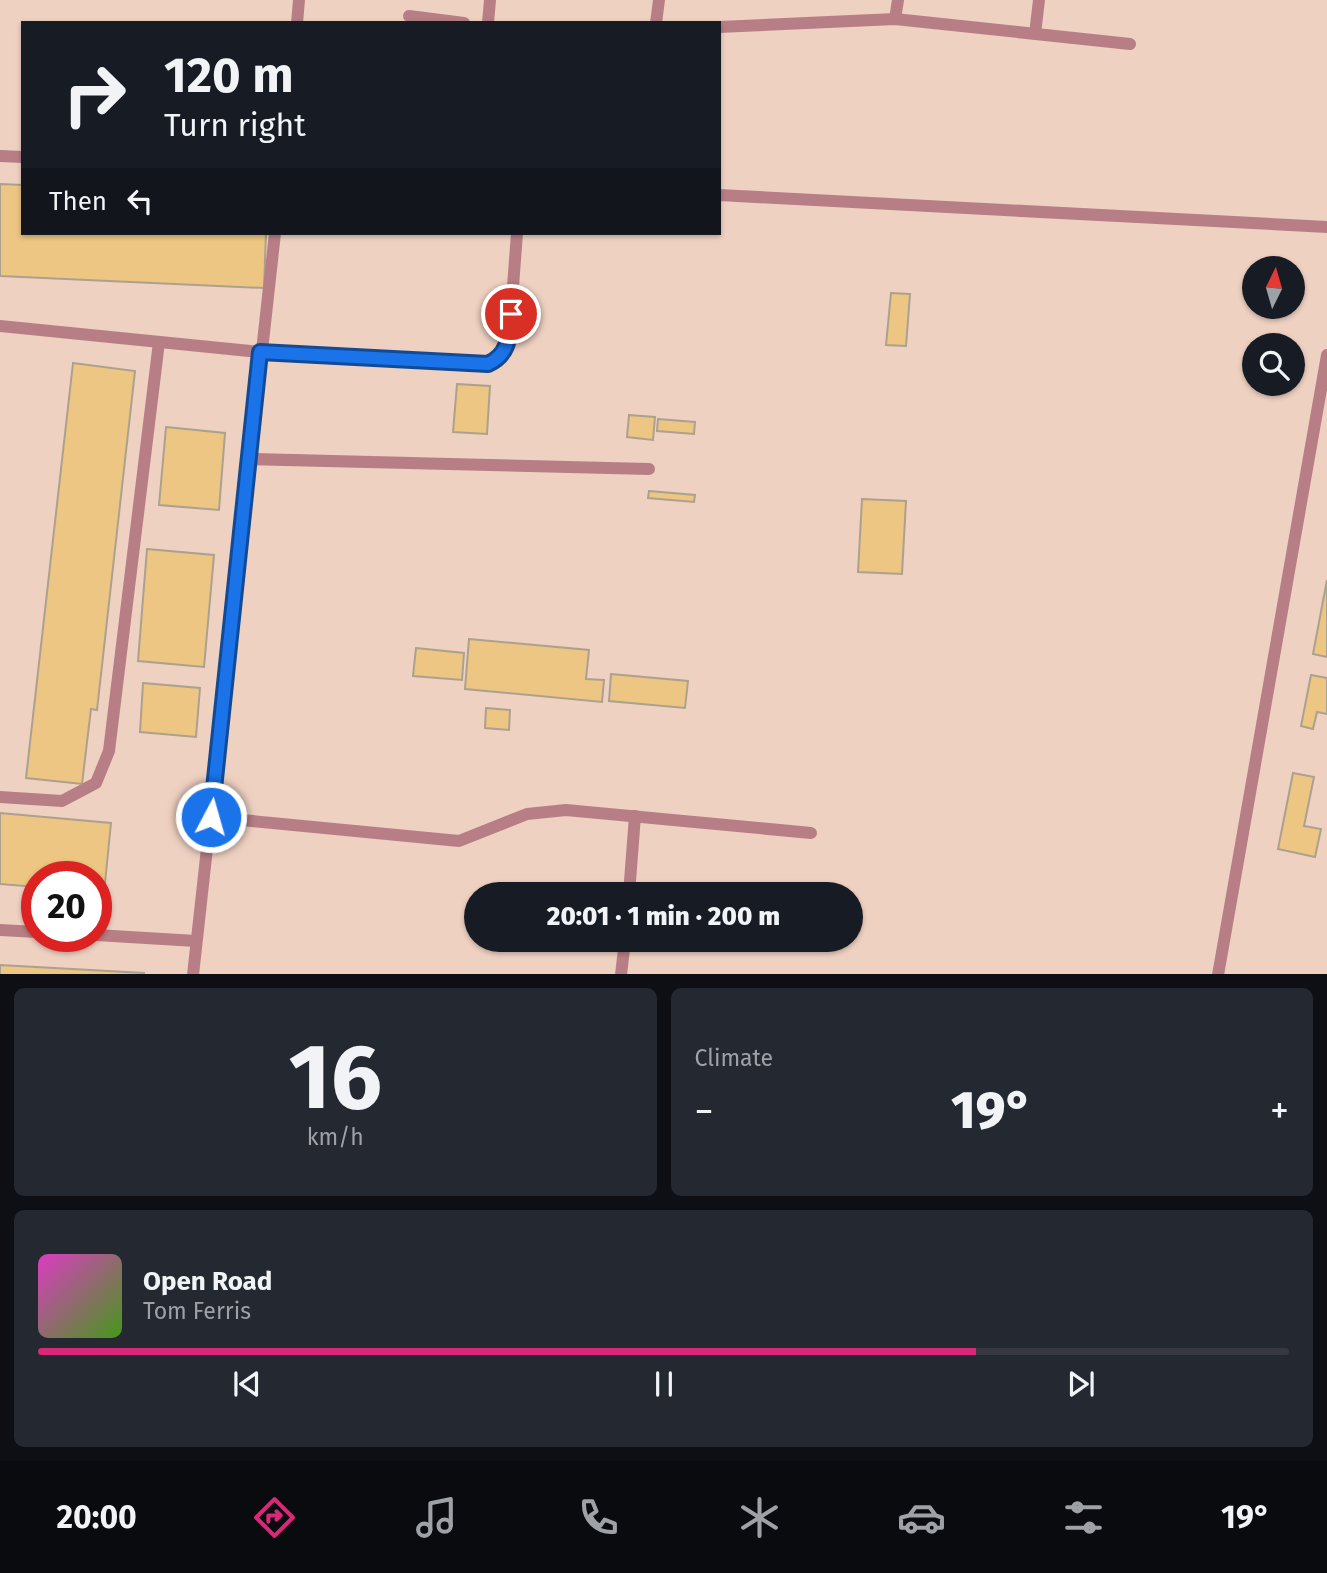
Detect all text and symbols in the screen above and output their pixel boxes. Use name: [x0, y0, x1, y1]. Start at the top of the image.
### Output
text: 120 m: [164, 46, 294, 105]
icon: right: [49, 49, 140, 140]
text: Turn right: [164, 106, 306, 144]
icon: left: [121, 182, 159, 220]
text: Then: [49, 186, 107, 217]
north arrow: [1242, 256, 1306, 318]
map controls: [1242, 256, 1305, 396]
pin: [481, 284, 541, 344]
icon: arrive: [492, 295, 530, 333]
button: search: [1242, 333, 1305, 396]
position arrow: [174, 780, 248, 854]
speed limit sign: 20: [21, 861, 112, 952]
text: 20:01 · 1 min · 200 m: [547, 901, 780, 932]
text: 16: [288, 1023, 382, 1132]
text: Climate: [695, 1044, 773, 1072]
text: 19°: [951, 1079, 1032, 1142]
text: −: [695, 1088, 714, 1134]
text: +: [1270, 1088, 1289, 1134]
text: km/h: [307, 1123, 364, 1151]
text: Open Road: [143, 1266, 272, 1297]
text: Tom Ferris: [143, 1297, 251, 1325]
icon: previous: [228, 1365, 266, 1403]
icon: pause: [645, 1365, 683, 1403]
icon: next: [1062, 1365, 1100, 1403]
icon: directions: [250, 1493, 299, 1542]
icon: music: [412, 1493, 461, 1542]
icon: phone: [574, 1493, 623, 1542]
icon: climate: [735, 1493, 784, 1542]
icon: car: [897, 1493, 946, 1542]
icon: filters: [1059, 1493, 1108, 1542]
text: 20:00: [56, 1498, 137, 1536]
text: 19°: [1221, 1498, 1271, 1536]

